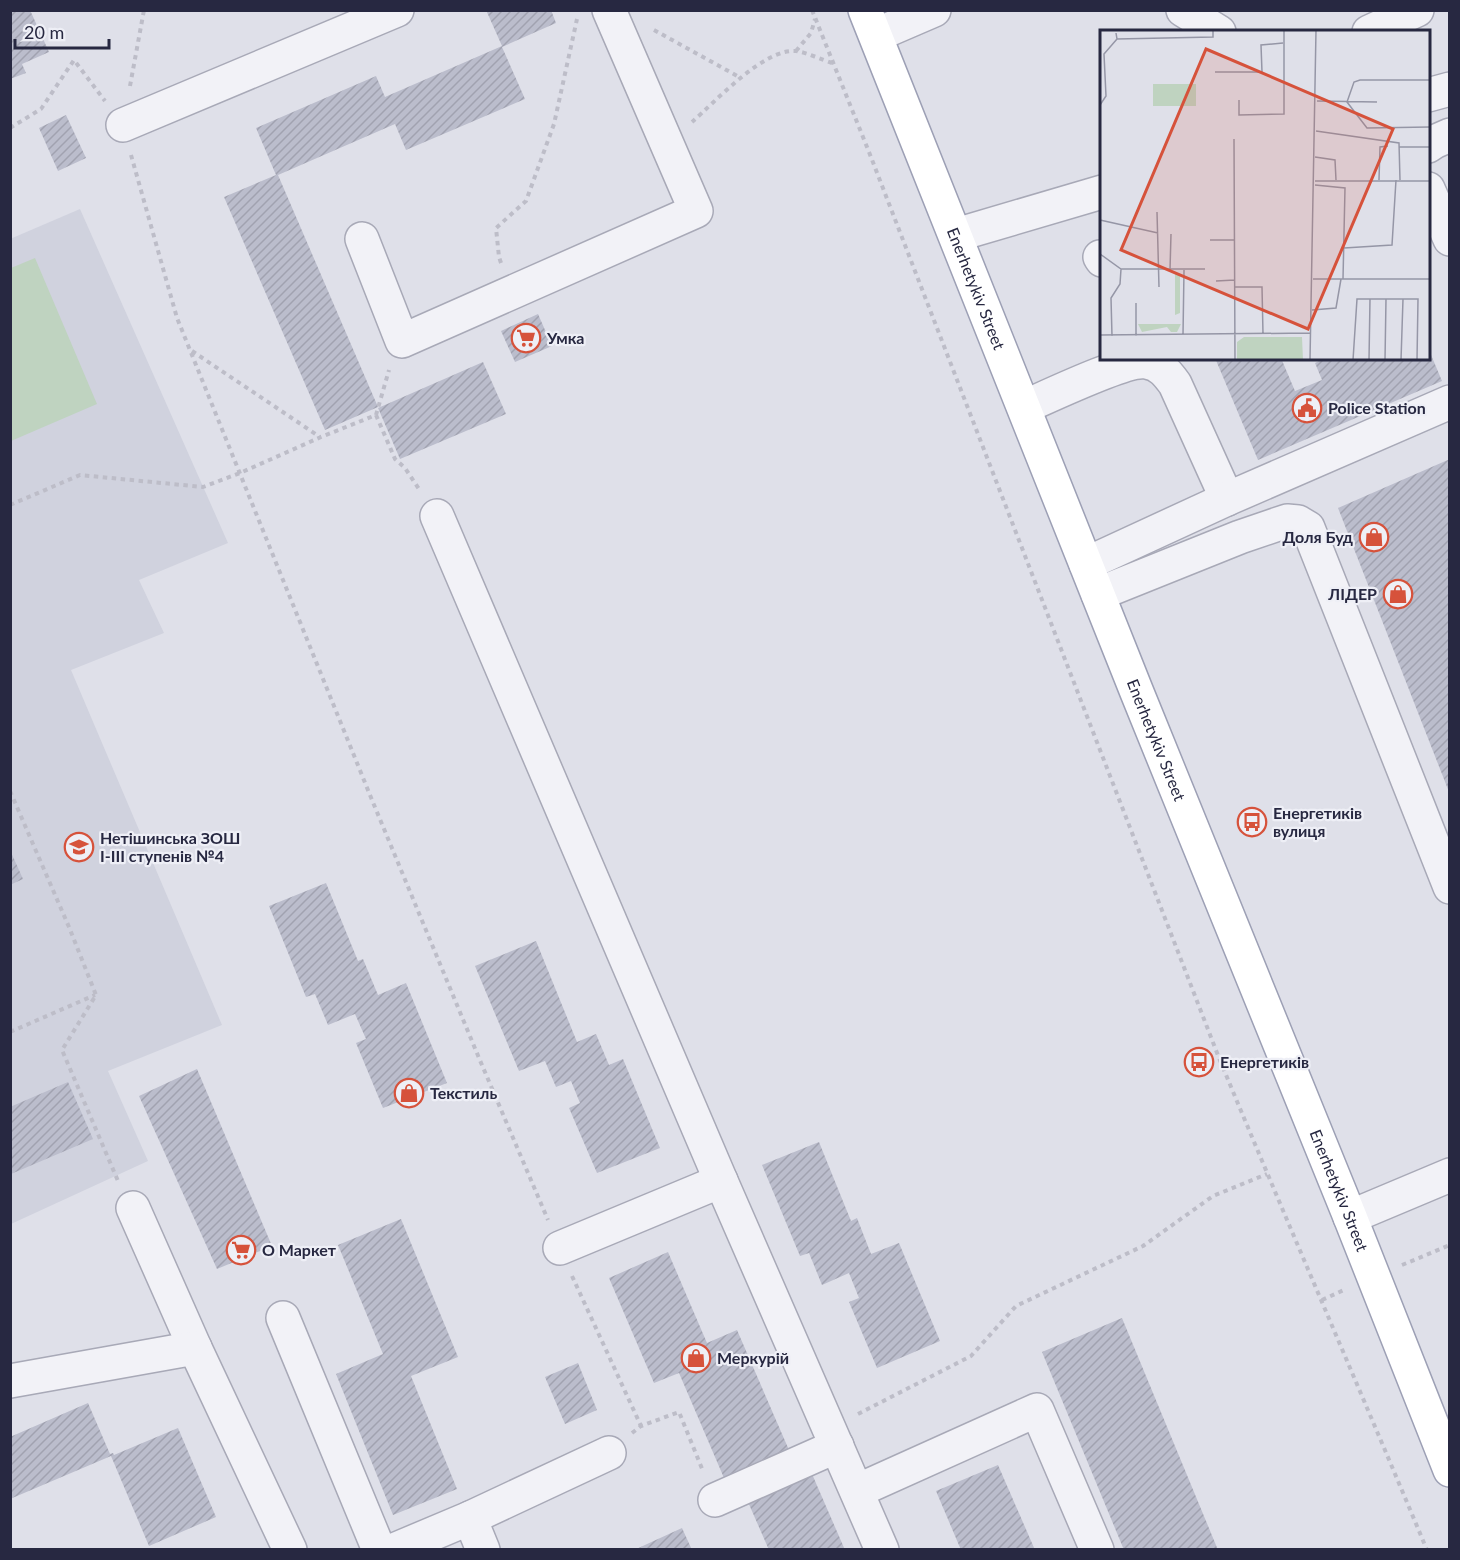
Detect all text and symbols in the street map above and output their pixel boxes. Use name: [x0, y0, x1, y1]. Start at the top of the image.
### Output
scale bar: [15, 12, 110, 50]
text: 20 m: [24, 21, 64, 43]
inset map: [1100, 30, 1430, 360]
street label: Enerhetykiv Street: [944, 225, 1009, 353]
supermarket icon: Умка: [510, 322, 542, 354]
place label: Умка: [546, 328, 584, 347]
public building icon: Police Station: [1291, 392, 1323, 424]
place label: Police Station: [1328, 398, 1426, 417]
shop icon: Доля Буд: [1358, 521, 1390, 553]
place label: Доля Буд: [1282, 527, 1353, 546]
shop icon: ЛІДЕР: [1382, 578, 1414, 610]
place label: ЛІДЕР: [1327, 584, 1377, 603]
street label: Enerhetykiv Street: [1124, 676, 1190, 804]
place label: Енергетиків вулиця: [1273, 803, 1362, 840]
bus stop icon: Енергетиків вулиця: [1236, 806, 1268, 838]
place label: Нетішинська ЗОШ І-ІІІ ступенів №4: [100, 828, 240, 865]
school or university icon: Нетішинська ЗОШ І-ІІІ ступенів №4: [63, 831, 95, 863]
bus stop icon: Енергетиків: [1183, 1046, 1215, 1078]
place label: Енергетиків: [1220, 1052, 1309, 1071]
shop icon: Текстиль: [393, 1077, 425, 1109]
place label: Текстиль: [430, 1083, 497, 1102]
street label: Enerhetykiv Street: [1306, 1126, 1373, 1254]
supermarket icon: О Маркет: [225, 1234, 257, 1266]
place label: О Маркет: [262, 1240, 337, 1259]
shop icon: Меркурій: [680, 1342, 712, 1374]
place label: Меркурій: [717, 1348, 789, 1367]

